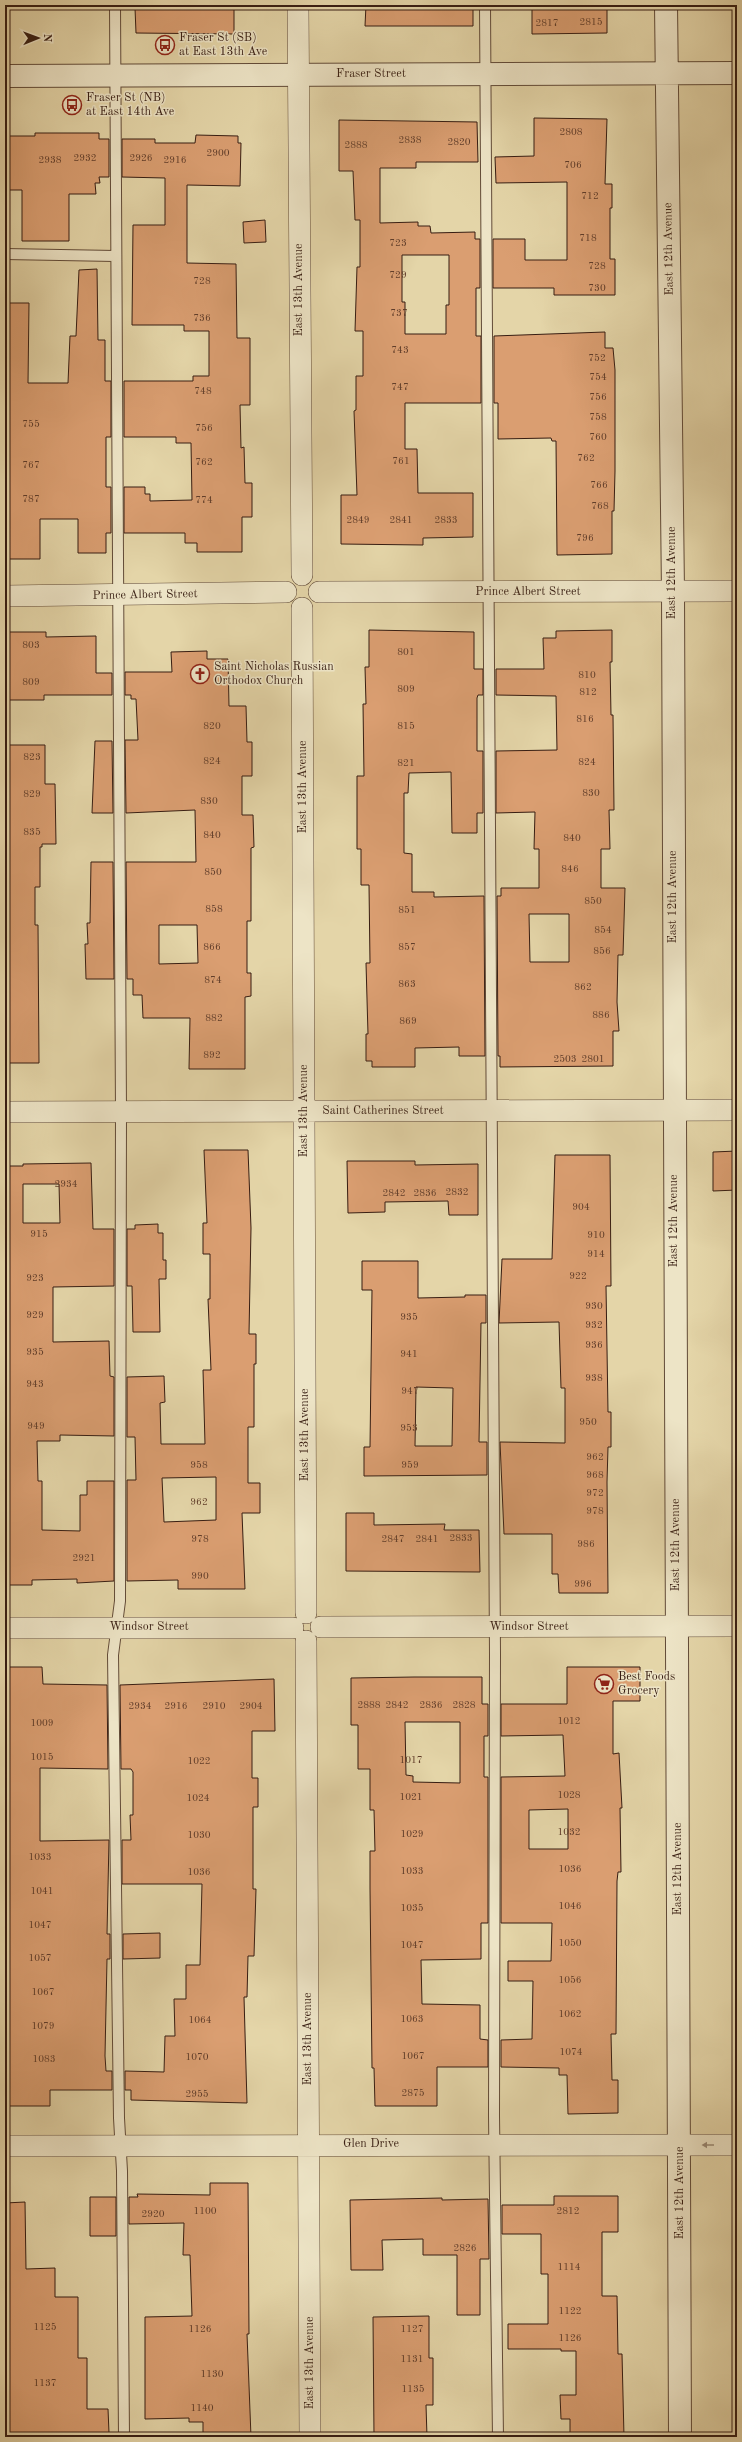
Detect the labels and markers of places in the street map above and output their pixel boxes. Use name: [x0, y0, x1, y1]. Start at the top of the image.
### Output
place label: Fraser St (SB) at East 13th Ave: [179, 31, 268, 58]
bus stop icon: Fraser St (SB) at East 13th Ave: [154, 34, 176, 56]
place label: Fraser St (NB) at East 14th Ave: [86, 91, 175, 118]
bus stop icon: Fraser St (NB) at East 14th Ave: [61, 94, 83, 116]
place label: Saint Nicholas Russian Orthodox Church: [214, 661, 334, 687]
church icon: Saint Nicholas Russian Orthodox Church: [189, 663, 211, 685]
place label: Best Foods Grocery: [618, 1671, 675, 1697]
supermarket icon: Best Foods Grocery: [593, 1673, 615, 1695]

